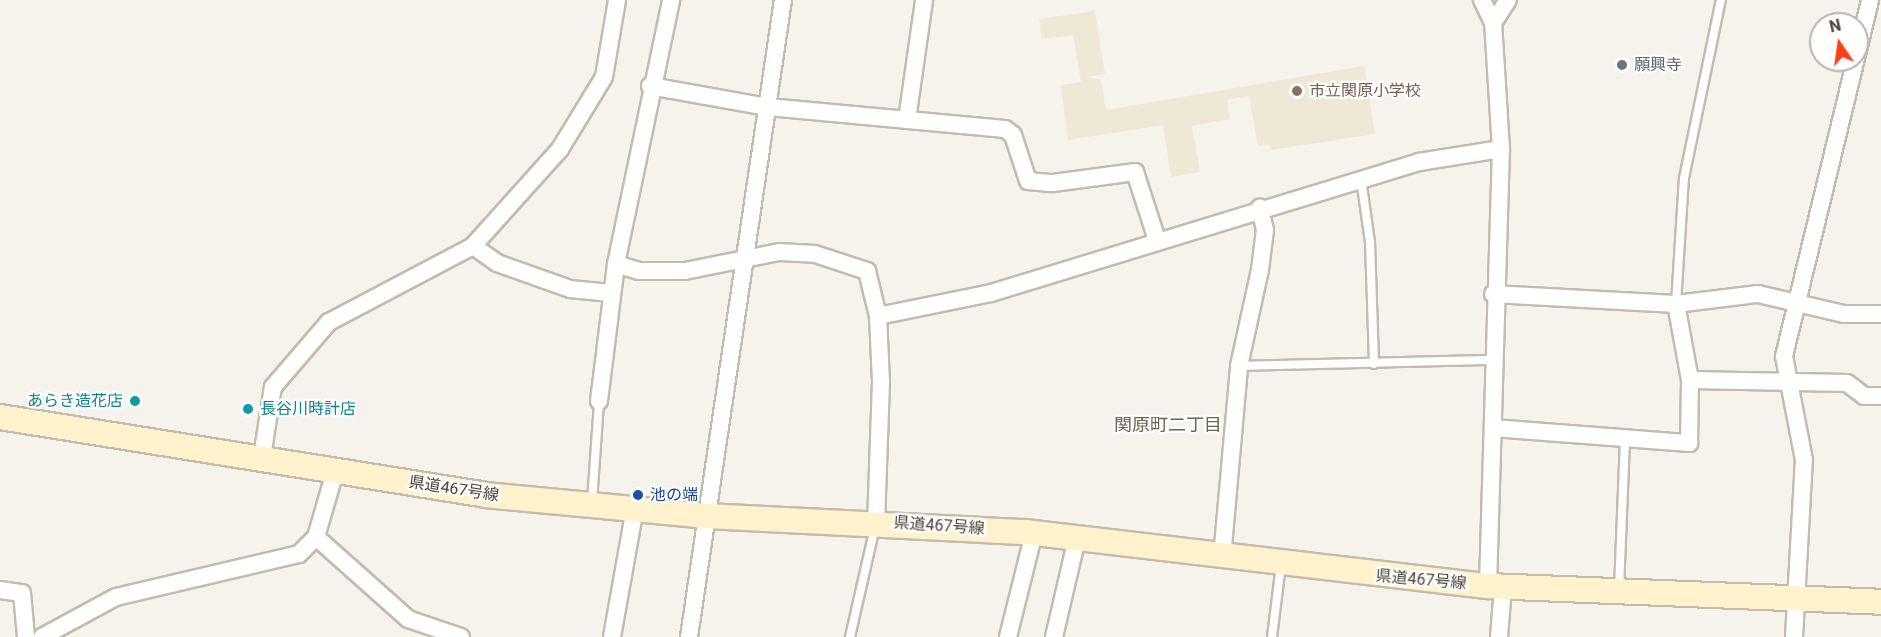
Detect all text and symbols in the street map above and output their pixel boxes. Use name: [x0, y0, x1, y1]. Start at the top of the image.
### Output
north arrow: [1809, 12, 1869, 72]
text: N: [1828, 15, 1843, 36]
place label: 願興寺: [1634, 55, 1682, 75]
marker: 願興寺: [1615, 58, 1629, 72]
place label: 市立関原小学校: [1309, 81, 1421, 101]
marker: 市立関原小学校: [1290, 84, 1304, 98]
place label: あらき造花店: [27, 391, 123, 411]
marker: あらき造花店: [128, 394, 142, 408]
place label: 長谷川時計店: [260, 399, 356, 419]
marker: 長谷川時計店: [241, 402, 255, 416]
district label: 関原町二丁目: [1114, 414, 1222, 436]
street label: 県道467号線: [408, 472, 500, 506]
place label: 池の端: [650, 485, 698, 505]
marker: 池の端: [631, 488, 645, 502]
street label: 県道467号線: [893, 513, 985, 539]
street label: 県道467号線: [1375, 566, 1467, 594]

